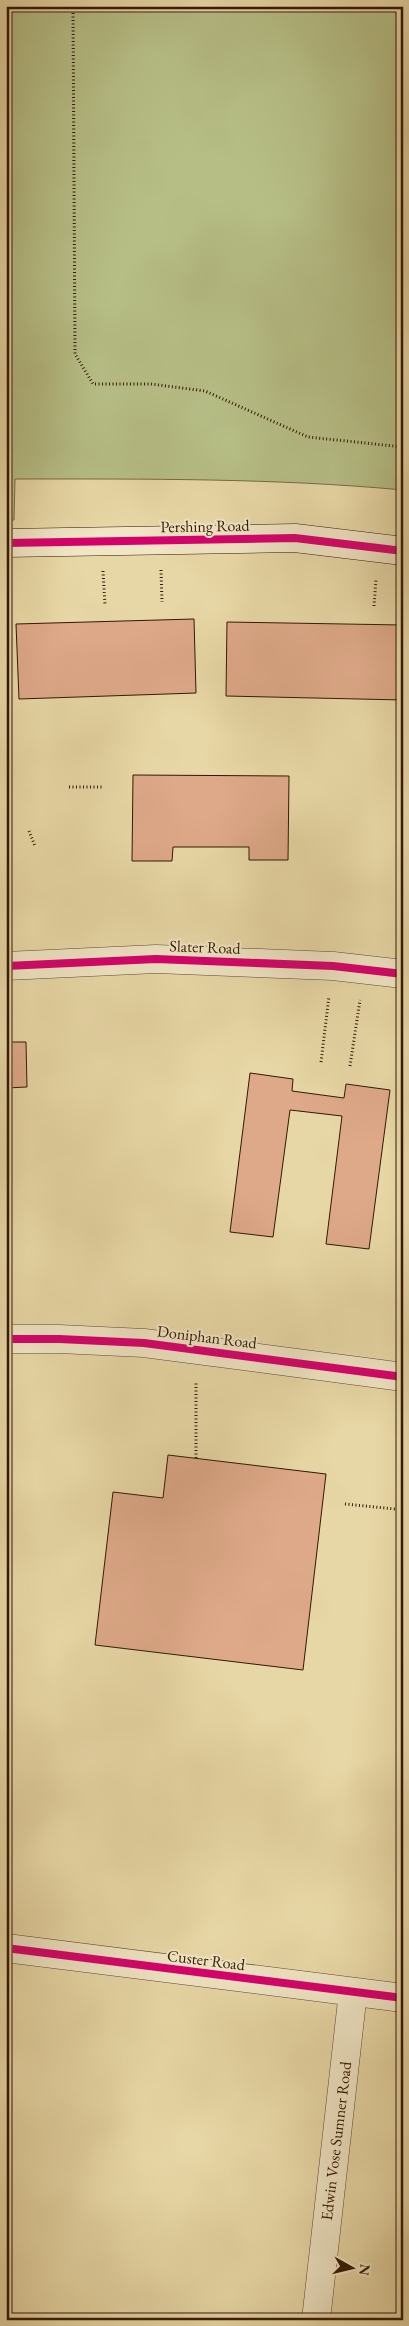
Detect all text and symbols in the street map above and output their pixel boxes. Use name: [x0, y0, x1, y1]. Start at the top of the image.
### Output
street label: Pershing Road: [160, 515, 251, 537]
street label: Slater Road: [169, 935, 242, 959]
street label: Doniphan Road: [156, 1320, 259, 1354]
street label: Custer Road: [166, 1945, 247, 1975]
street label: Edwin Vose Sumner Road: [316, 2059, 356, 2222]
north arrow: [326, 2244, 376, 2294]
text: N: [355, 2263, 375, 2277]

